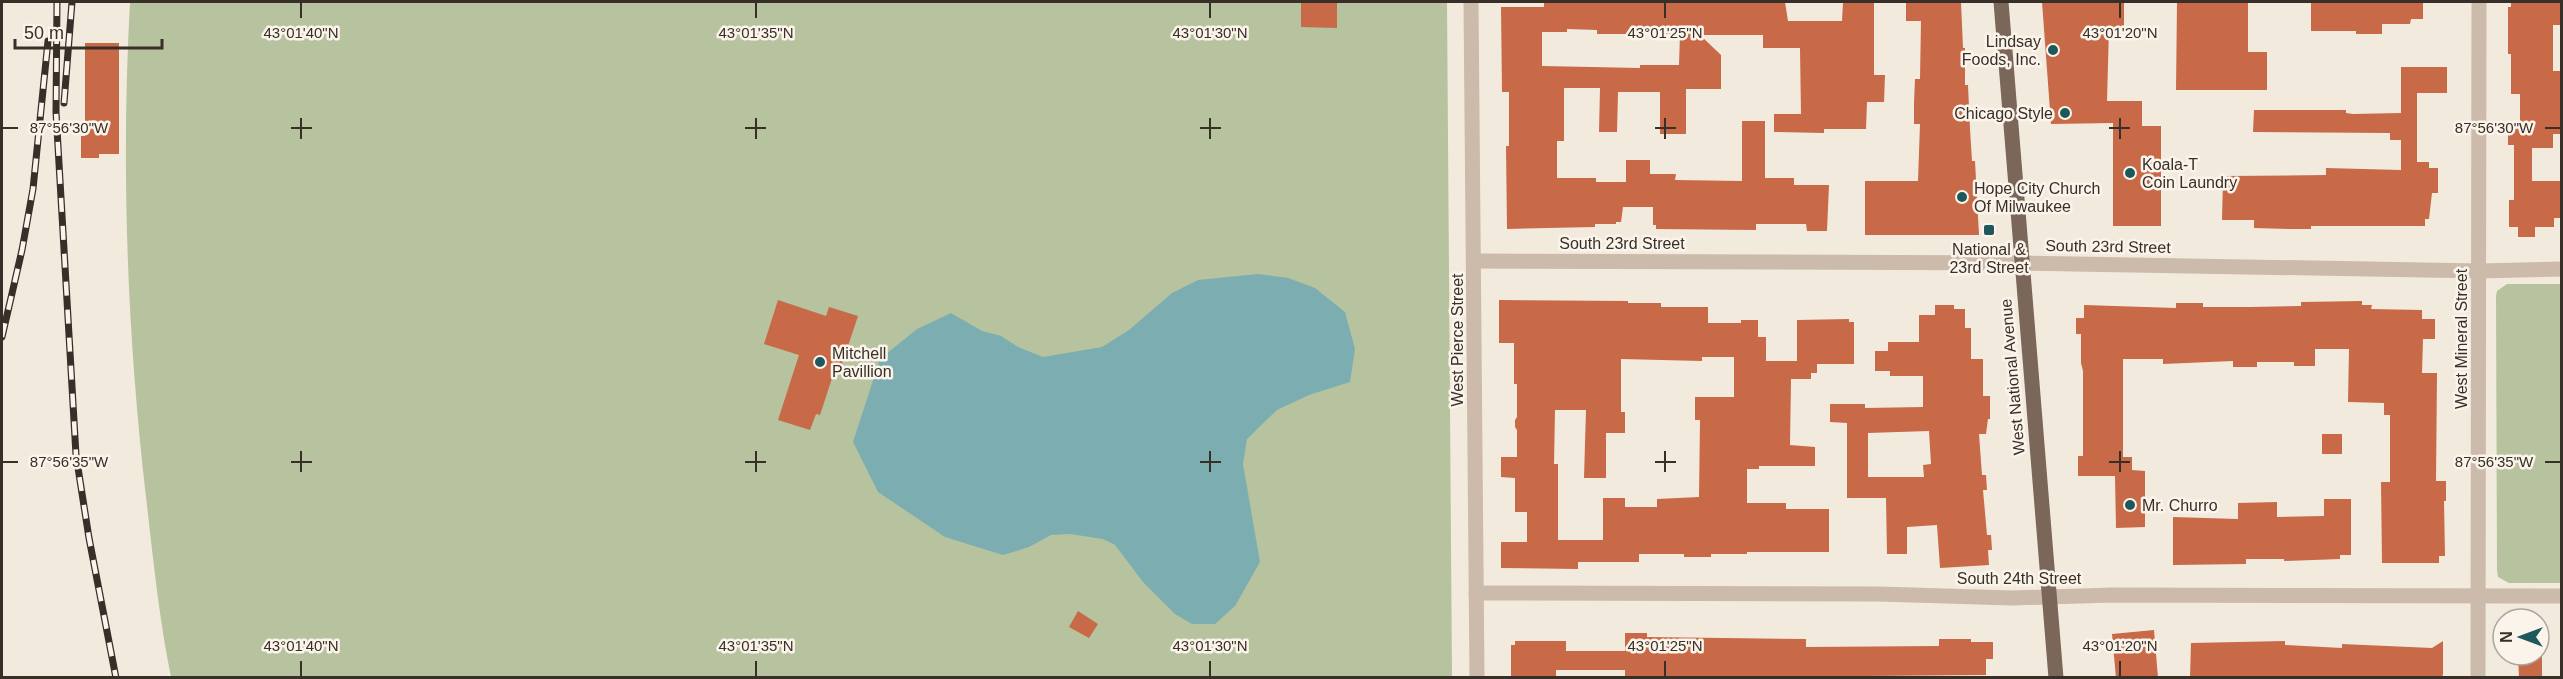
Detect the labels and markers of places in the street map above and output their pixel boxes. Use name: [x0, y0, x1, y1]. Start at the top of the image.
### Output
place label: Lindsay Foods, Inc.: [1962, 33, 2041, 68]
marker: Lindsay Foods, Inc.: [2046, 43, 2060, 57]
place label: Chicago Style: [1954, 105, 2053, 122]
marker: Chicago Style: [2058, 106, 2072, 120]
place label: Koala-T Coin Laundry: [2142, 156, 2237, 191]
marker: Koala-T Coin Laundry: [2123, 166, 2137, 180]
place label: Hope City Church Of Milwaukee: [1974, 180, 2100, 215]
marker: Hope City Church Of Milwaukee: [1955, 190, 1969, 204]
marker: National & 23rd Street: [1982, 223, 1996, 237]
place label: National & 23rd Street: [1949, 241, 2029, 276]
place label: Mitchell Pavillion: [832, 345, 892, 380]
marker: Mitchell Pavillion: [813, 355, 827, 369]
place label: Mr. Churro: [2142, 497, 2218, 514]
marker: Mr. Churro: [2123, 498, 2137, 512]

